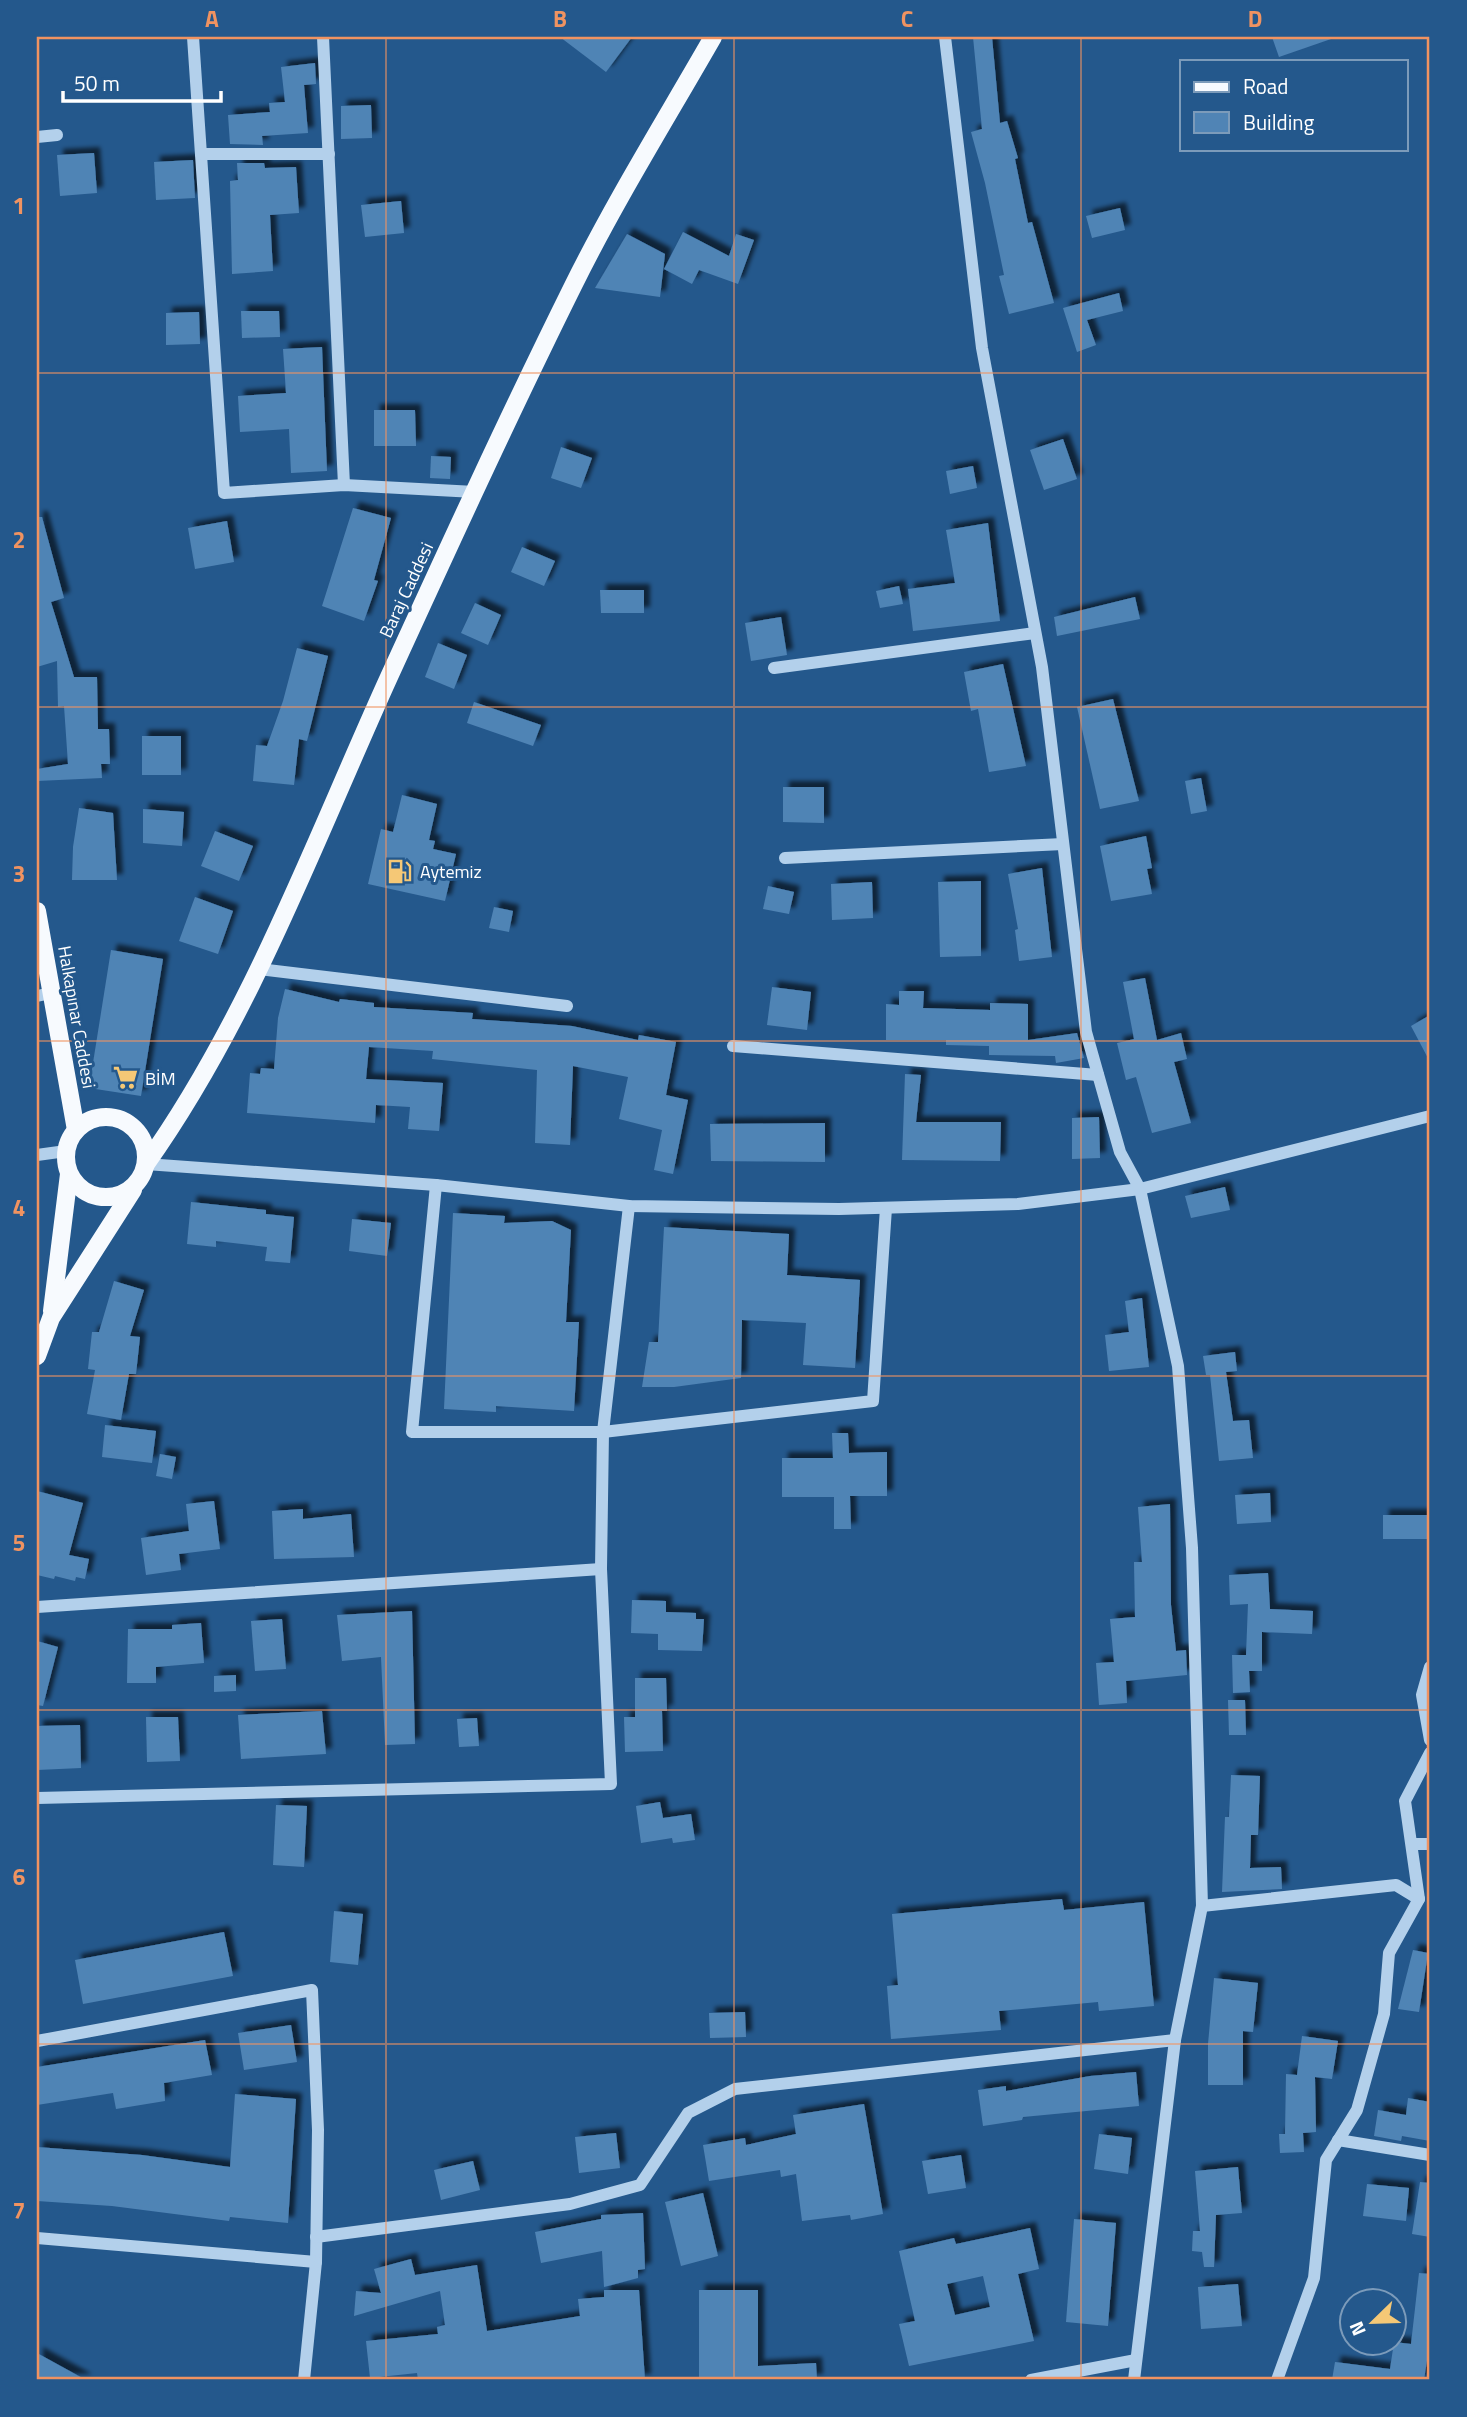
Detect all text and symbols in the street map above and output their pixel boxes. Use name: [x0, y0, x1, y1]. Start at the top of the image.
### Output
text: A: [205, 1, 219, 36]
text: B: [553, 1, 567, 36]
text: C: [901, 1, 913, 36]
text: D: [1248, 1, 1262, 36]
scale bar: [63, 60, 220, 104]
legend: [1180, 60, 1408, 150]
text: 50 m: [74, 67, 120, 99]
text: Road: [1243, 70, 1288, 102]
text: Building: [1243, 106, 1315, 138]
text: 1: [13, 188, 25, 223]
text: 2: [13, 522, 25, 557]
street label: Baraj Caddesi: [372, 538, 440, 642]
text: 3: [13, 856, 25, 891]
fuel station icon: Aytemiz: [386, 857, 414, 885]
place label: Aytemiz: [420, 858, 482, 885]
street label: Halkapınar Caddesi: [51, 944, 103, 1090]
supermarket icon: BİM: [111, 1064, 139, 1092]
place label: BİM: [145, 1065, 176, 1092]
text: 4: [13, 1190, 25, 1225]
text: 5: [13, 1525, 25, 1560]
text: 6: [13, 1859, 26, 1894]
text: 7: [13, 2193, 25, 2228]
north arrow: [1338, 2288, 1408, 2358]
text: N: [1341, 2317, 1373, 2341]

